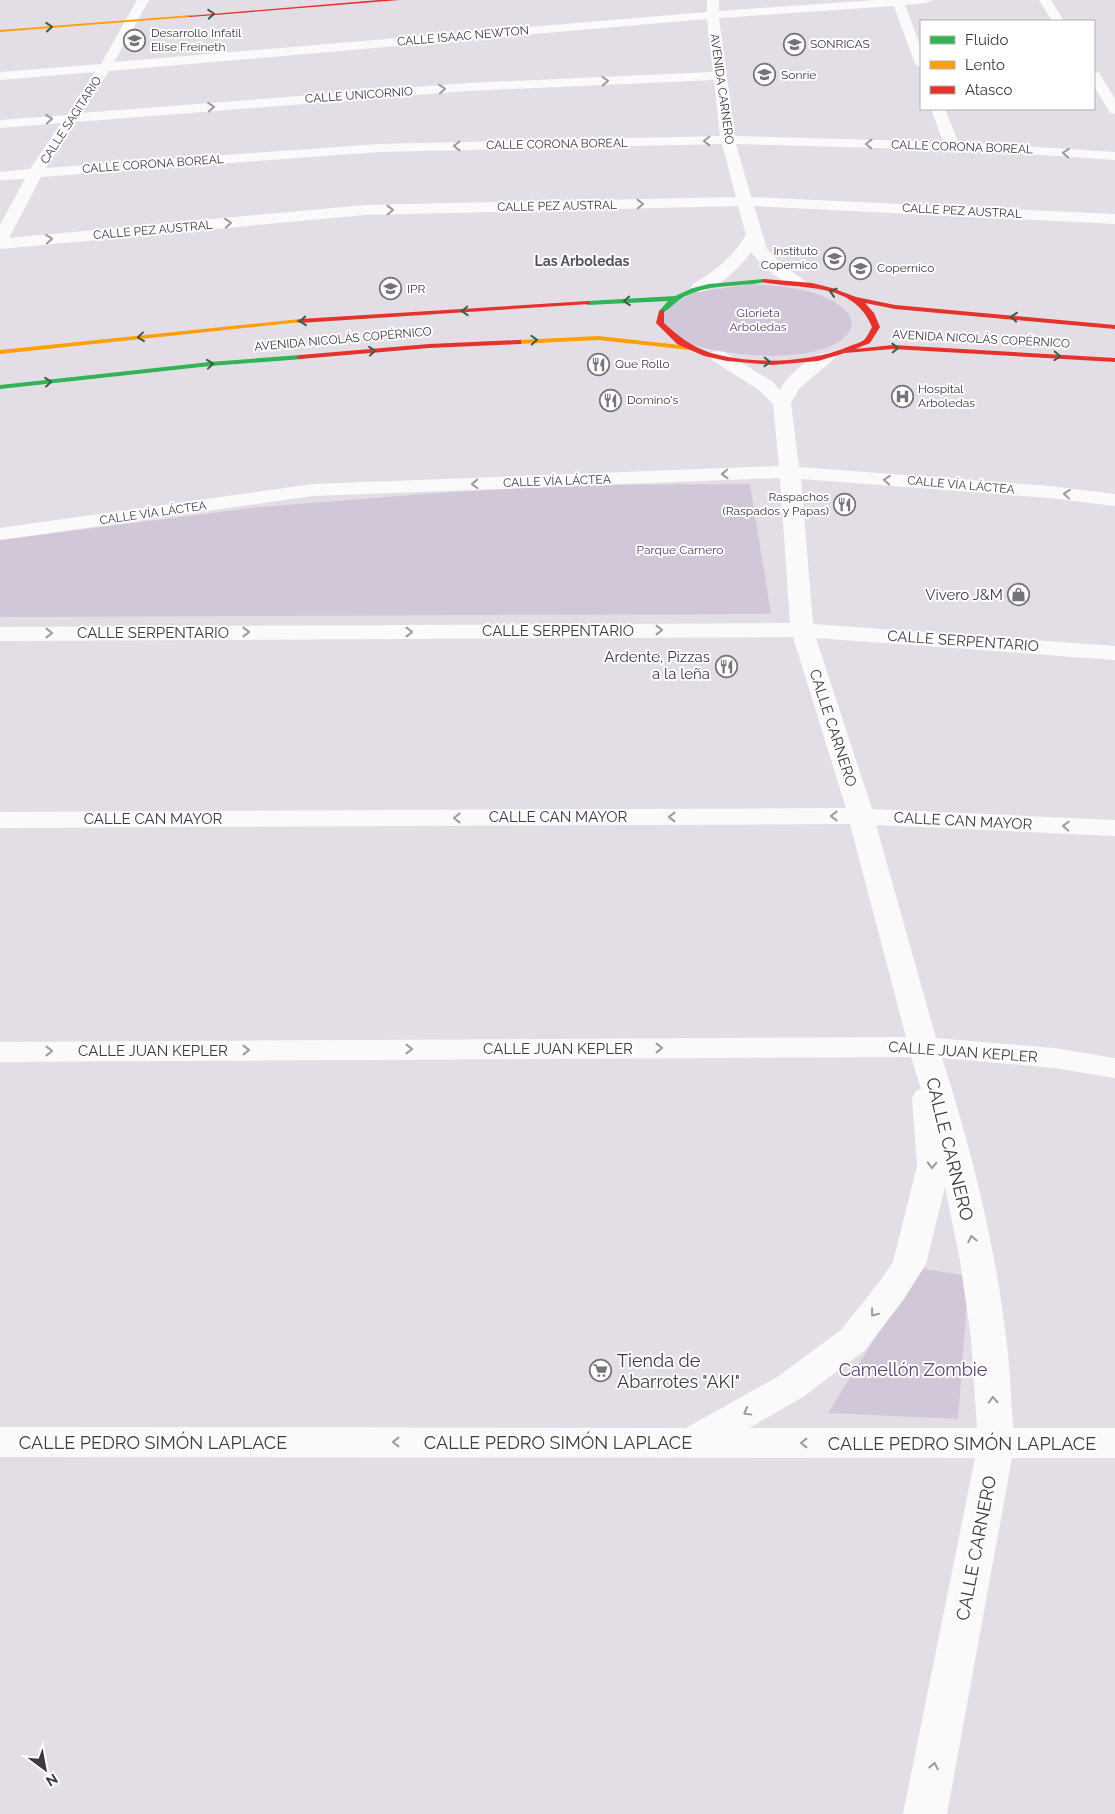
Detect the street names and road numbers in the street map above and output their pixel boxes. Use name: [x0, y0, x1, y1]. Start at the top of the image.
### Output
street label: CALLE ISAAC NEWTON: [396, 23, 530, 49]
street label: AVENIDA CARNERO: [707, 33, 737, 145]
street label: CALLE SAGITARIO: [37, 74, 105, 166]
street label: CALLE UNICORNIO: [305, 84, 413, 106]
street label: CALLE CORONA BOREAL: [486, 136, 628, 152]
street label: CALLE CORONA BOREAL: [891, 138, 1033, 156]
street label: CALLE CORONA BOREAL: [82, 152, 224, 176]
street label: CALLE PEZ AUSTRAL: [497, 198, 617, 214]
street label: CALLE PEZ AUSTRAL: [902, 201, 1022, 221]
street label: CALLE PEZ AUSTRAL: [93, 218, 213, 242]
street label: AVENIDA NICOLÁS COPÉRNICO: [254, 324, 432, 354]
street label: AVENIDA NICOLÁS COPÉRNICO: [892, 327, 1070, 351]
street label: CALLE VÍA LÁCTEA: [503, 472, 611, 490]
street label: CALLE VÍA LÁCTEA: [907, 473, 1015, 497]
street label: CALLE VÍA LÁCTEA: [99, 499, 207, 527]
street label: CALLE SERPENTARIO: [482, 622, 634, 640]
street label: CALLE SERPENTARIO: [77, 624, 229, 642]
street label: CALLE SERPENTARIO: [887, 627, 1039, 655]
street label: CALLE CARNERO: [805, 667, 861, 789]
street label: CALLE CAN MAYOR: [489, 808, 628, 826]
street label: CALLE CAN MAYOR: [893, 808, 1033, 834]
street label: CALLE CAN MAYOR: [84, 810, 223, 828]
street label: CALLE JUAN KEPLER: [888, 1038, 1039, 1066]
street label: CALLE JUAN KEPLER: [483, 1040, 633, 1058]
street label: CALLE JUAN KEPLER: [78, 1042, 228, 1060]
street label: CALLE CARNERO: [922, 1075, 978, 1223]
street label: CALLE PEDRO SIMÓN LAPLACE: [19, 1431, 287, 1453]
street label: CALLE PEDRO SIMÓN LAPLACE: [424, 1431, 692, 1453]
street label: CALLE PEDRO SIMÓN LAPLACE: [828, 1432, 1096, 1454]
street label: CALLE CARNERO: [952, 1474, 1000, 1622]

